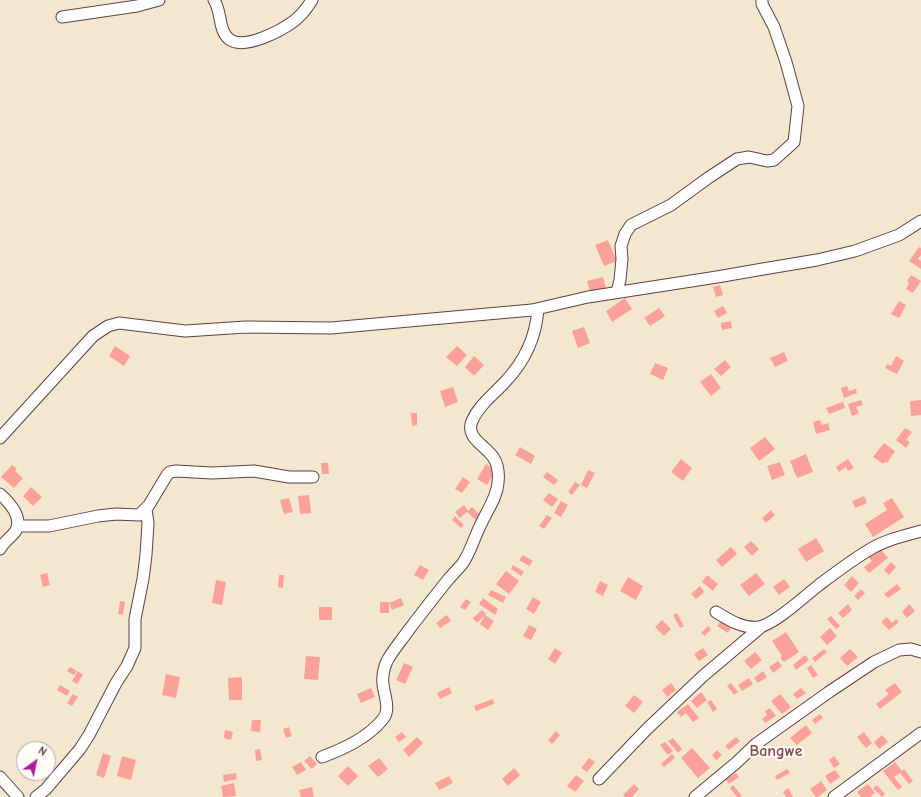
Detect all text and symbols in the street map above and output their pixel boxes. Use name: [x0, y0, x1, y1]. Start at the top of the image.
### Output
north arrow: [16, 741, 56, 781]
district label: Bangwe: [749, 741, 803, 761]
text: N: [36, 744, 49, 759]

